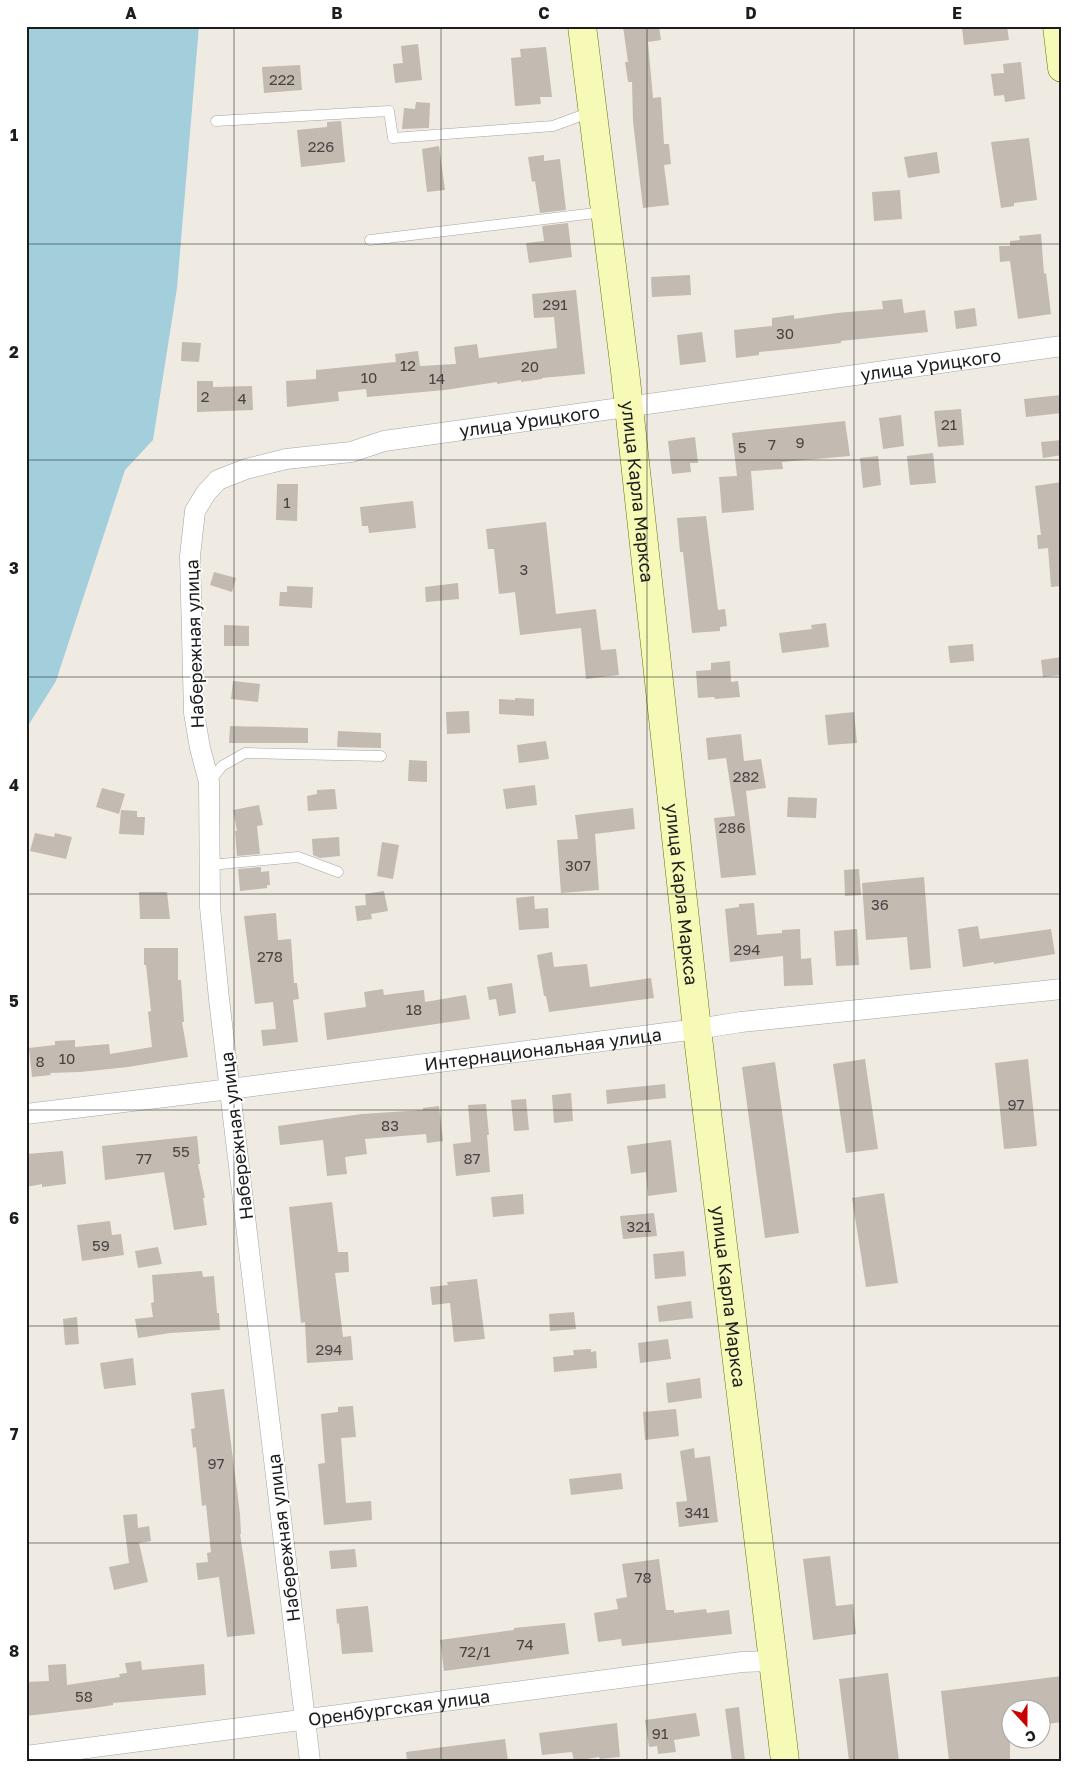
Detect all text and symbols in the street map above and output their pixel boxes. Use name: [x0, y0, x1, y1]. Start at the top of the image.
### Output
text: A: [125, 3, 137, 23]
text: B: [331, 3, 343, 23]
text: C: [538, 3, 550, 23]
text: D: [745, 3, 757, 23]
text: E: [952, 3, 962, 23]
house number: 222: [269, 70, 295, 88]
text: 1: [10, 125, 18, 145]
house number: 226: [308, 137, 334, 155]
house number: 291: [542, 295, 568, 313]
house number: 30: [776, 324, 794, 342]
text: 2: [9, 342, 19, 362]
street label: улица Урицкого: [859, 344, 1002, 385]
house number: 12: [400, 356, 416, 374]
house number: 20: [521, 357, 539, 375]
house number: 10: [361, 368, 377, 386]
house number: 14: [429, 369, 445, 387]
house number: 2: [201, 387, 209, 405]
house number: 4: [237, 389, 247, 407]
street label: улица Урицкого: [458, 400, 601, 441]
street label: улица Карла Маркса: [617, 400, 659, 584]
house number: 21: [941, 415, 957, 433]
house number: 9: [795, 433, 805, 451]
house number: 7: [768, 435, 776, 453]
house number: 5: [738, 438, 746, 456]
house number: 1: [283, 493, 291, 511]
text: 3: [9, 558, 19, 578]
street label: Набережная улица: [180, 559, 208, 729]
house number: 3: [520, 560, 528, 578]
house number: 282: [733, 767, 759, 785]
text: 4: [9, 775, 19, 795]
street label: улица Карла Маркса: [661, 802, 703, 986]
house number: 286: [719, 818, 745, 836]
house number: 307: [565, 856, 591, 874]
house number: 36: [871, 895, 889, 913]
house number: 294: [734, 940, 760, 958]
house number: 278: [257, 947, 283, 965]
text: 5: [9, 991, 19, 1011]
house number: 18: [406, 1000, 422, 1018]
street label: Интернациональная улица: [423, 1023, 663, 1075]
house number: 10: [59, 1049, 75, 1067]
street label: Набережная улица: [215, 1051, 257, 1221]
house number: 8: [35, 1052, 45, 1070]
house number: 97: [1007, 1095, 1025, 1113]
house number: 83: [381, 1116, 399, 1134]
house number: 55: [172, 1142, 190, 1160]
house number: 77: [136, 1149, 152, 1167]
house number: 87: [463, 1149, 481, 1167]
street label: улица Карла Маркса: [707, 1204, 751, 1388]
text: 6: [9, 1208, 19, 1228]
house number: 321: [627, 1217, 651, 1235]
house number: 59: [92, 1236, 110, 1254]
house number: 294: [316, 1340, 342, 1358]
text: 7: [10, 1424, 19, 1444]
street label: Набережная улица: [262, 1453, 304, 1623]
house number: 97: [207, 1454, 225, 1472]
house number: 341: [684, 1503, 710, 1521]
house number: 78: [634, 1568, 652, 1586]
house number: 74: [516, 1635, 534, 1653]
text: 8: [9, 1641, 19, 1661]
house number: 72/1: [459, 1642, 491, 1660]
street label: Оренбургская улица: [307, 1684, 491, 1730]
house number: 58: [75, 1687, 93, 1705]
north arrow: [1000, 1700, 1050, 1750]
house number: 91: [652, 1724, 668, 1742]
text: С: [1023, 1727, 1039, 1746]

